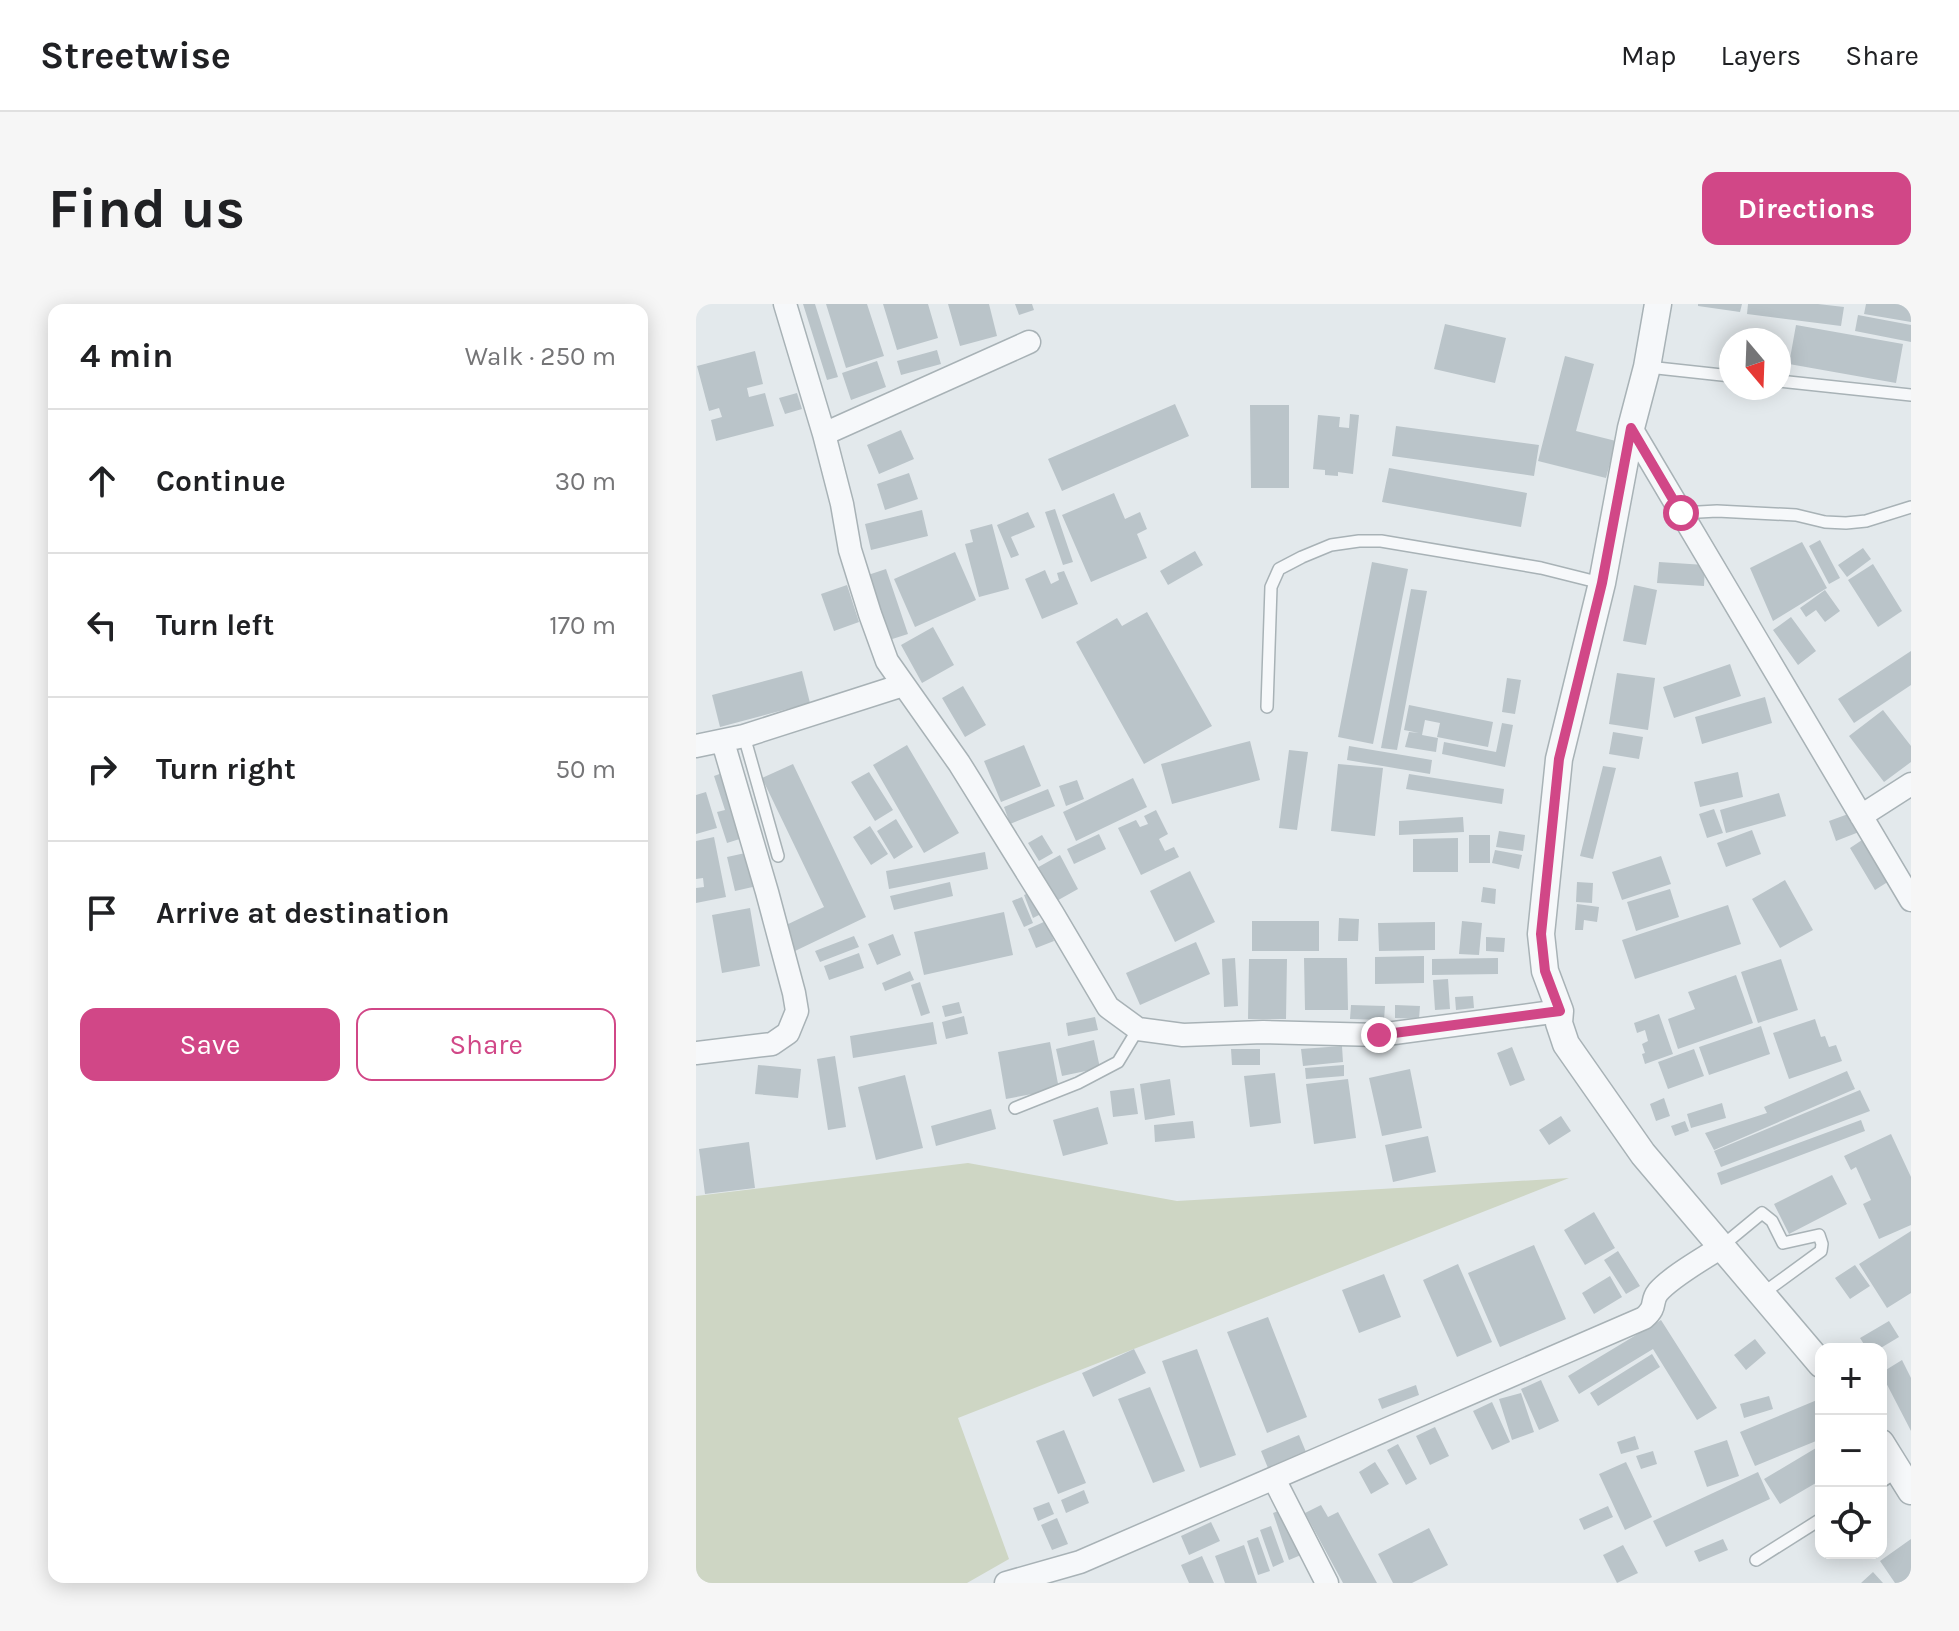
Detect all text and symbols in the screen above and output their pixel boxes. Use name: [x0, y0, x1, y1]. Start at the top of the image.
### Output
text: Streetwise: [40, 33, 231, 78]
text: Map: [1621, 39, 1676, 72]
text: Layers: [1720, 39, 1801, 72]
text: Share: [1845, 39, 1919, 72]
button: Directions: [1702, 172, 1911, 245]
text: Find us: [48, 176, 245, 241]
north arrow: [1719, 328, 1791, 400]
text: 4 min: [80, 336, 173, 376]
text: Walk · 250 m: [465, 341, 616, 372]
icon: ahead: [80, 459, 124, 503]
text: Continue: [156, 463, 286, 499]
text: 30 m: [555, 466, 616, 497]
route start: [1663, 495, 1699, 531]
icon: left: [80, 603, 124, 647]
text: Turn left: [156, 607, 274, 643]
text: 170 m: [549, 610, 616, 641]
icon: right: [80, 747, 124, 791]
text: Turn right: [156, 751, 296, 787]
text: 50 m: [555, 754, 616, 785]
icon: arrive: [80, 891, 124, 935]
text: Arrive at destination: [156, 895, 450, 931]
button: Save: [80, 1008, 340, 1081]
button: Share: [356, 1008, 616, 1081]
route end: [1361, 1017, 1397, 1053]
map controls: [1815, 1343, 1887, 1559]
button: +: [1815, 1343, 1887, 1415]
button: −: [1815, 1415, 1887, 1487]
button: locate: [1815, 1487, 1887, 1559]

